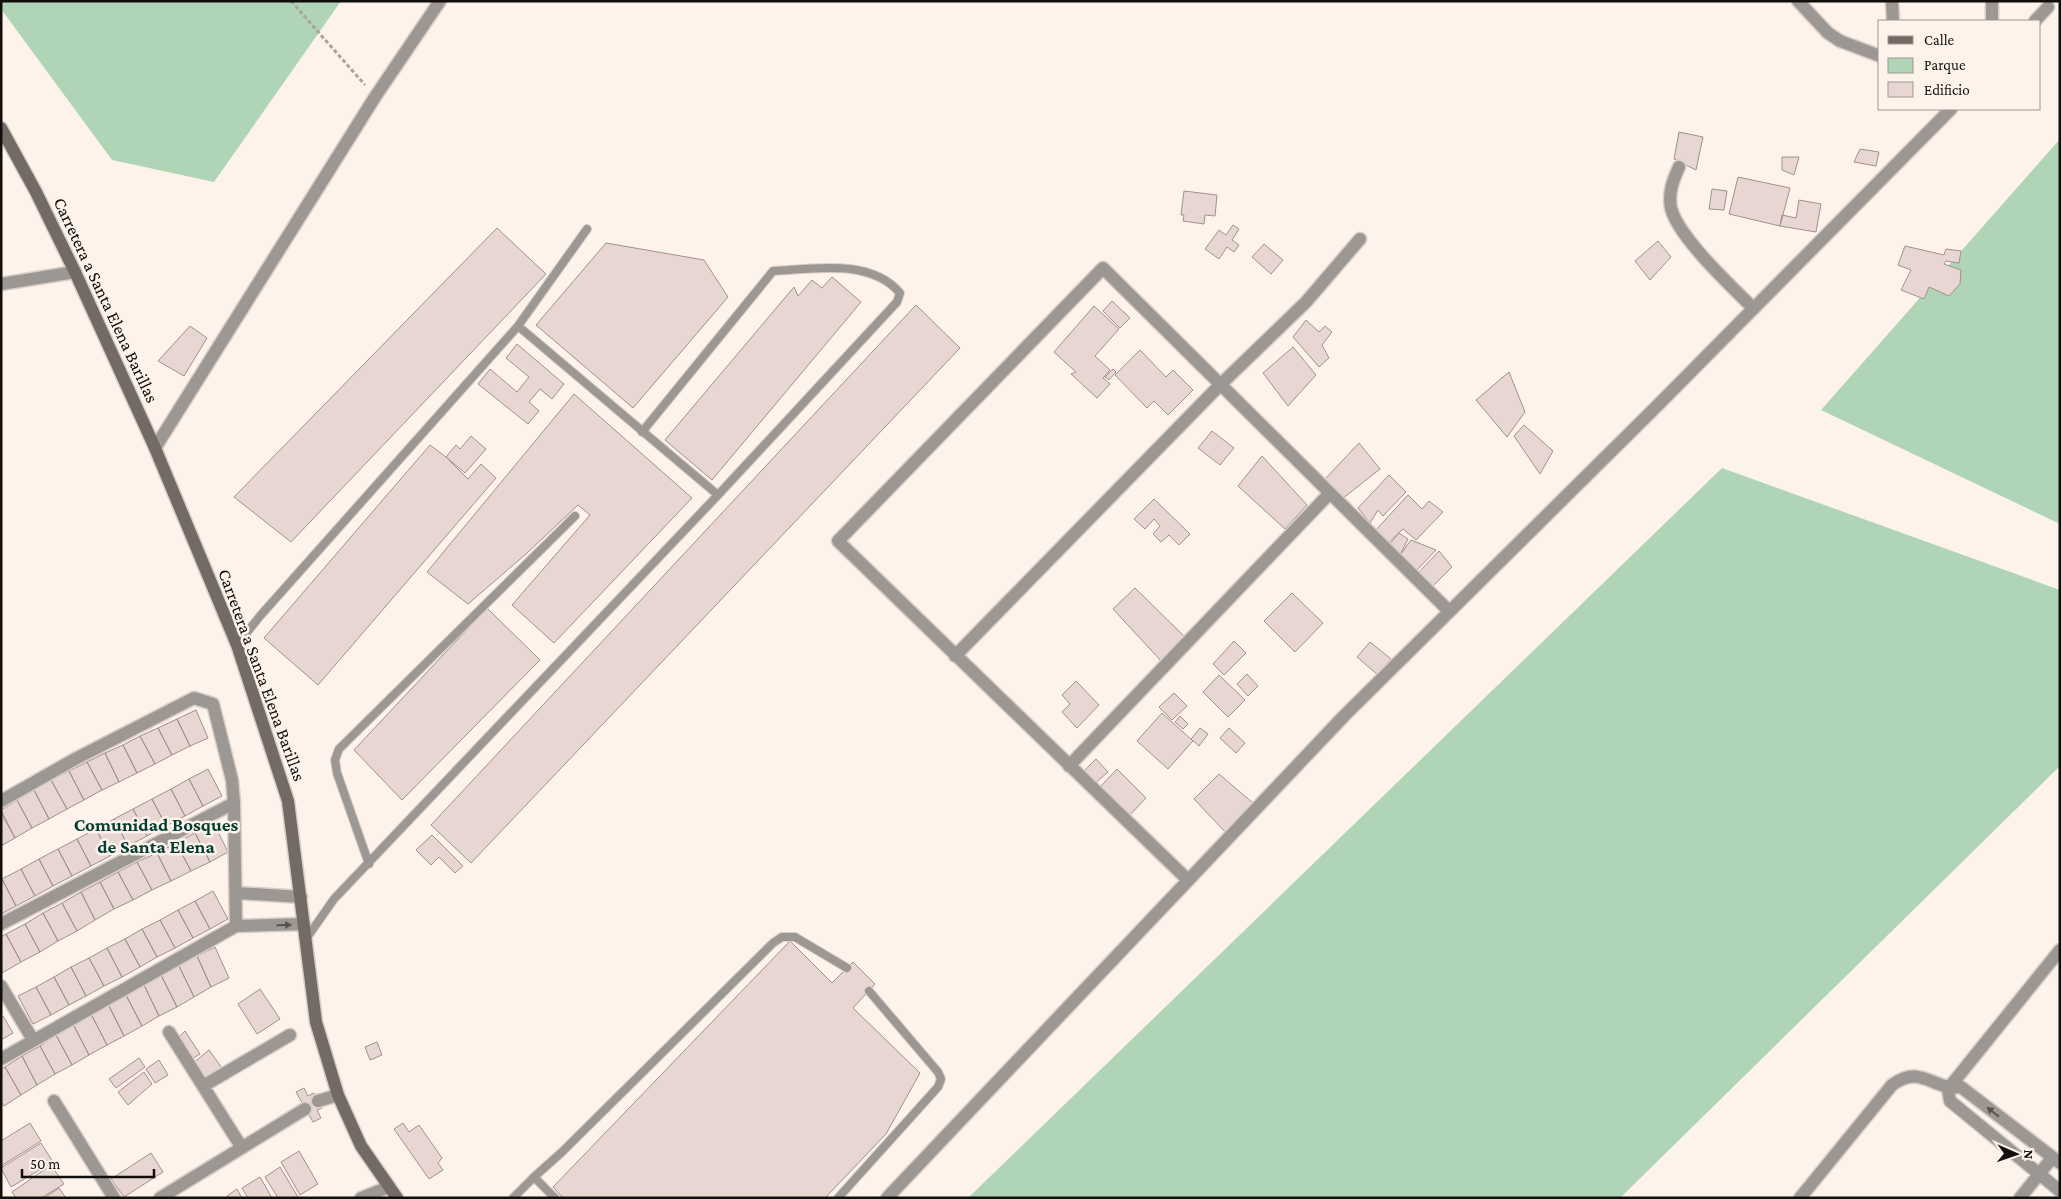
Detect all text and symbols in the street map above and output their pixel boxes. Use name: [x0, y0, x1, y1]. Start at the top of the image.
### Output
legend: [1878, 20, 2041, 110]
text: Calle: [1924, 32, 1955, 48]
text: Parque: [1924, 57, 1966, 74]
text: Edificio: [1924, 82, 1970, 98]
street label: Carretera a Santa Elena Barillas: [50, 194, 162, 406]
street label: Carretera a Santa Elena Barillas: [214, 566, 310, 784]
district label: Comunidad Bosques de Santa Elena: [74, 814, 239, 857]
one-way arrow: [276, 920, 292, 928]
one-way arrow: [1987, 1107, 2000, 1118]
north arrow: [1991, 1129, 2041, 1179]
scale bar: [22, 1146, 155, 1178]
text: N: [2021, 1149, 2037, 1160]
text: 50 m: [30, 1156, 60, 1172]

